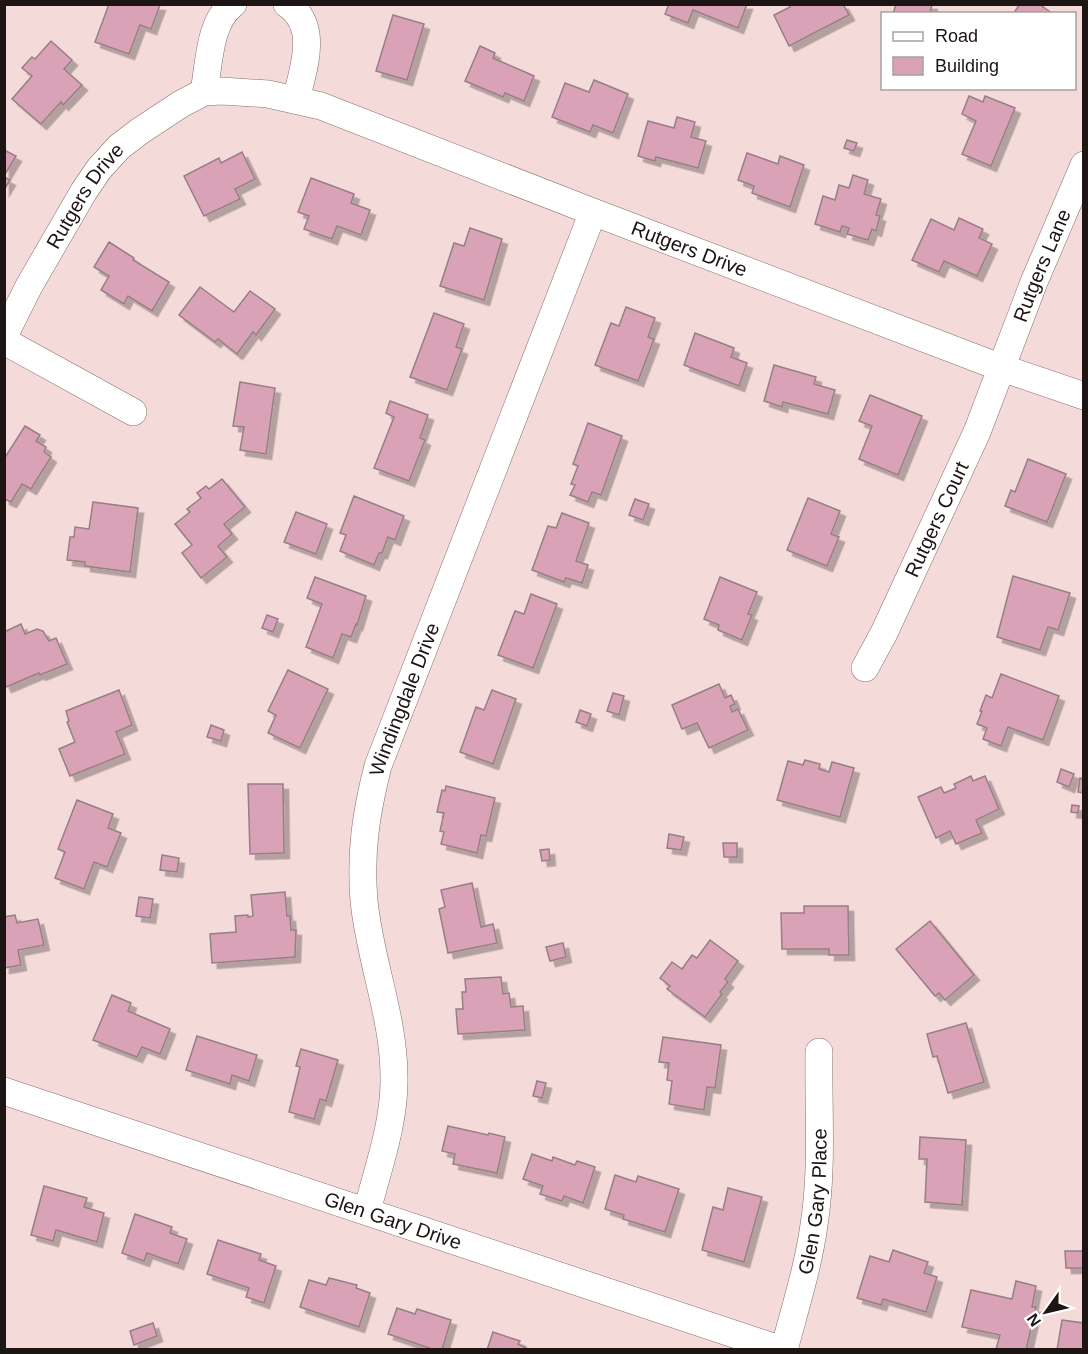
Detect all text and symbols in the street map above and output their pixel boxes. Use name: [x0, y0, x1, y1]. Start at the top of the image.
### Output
legend: [881, 12, 1076, 90]
text: Road: [935, 26, 978, 46]
text: Building: [935, 56, 999, 76]
street label: Rutgers Drive: [42, 139, 128, 253]
street label: Rutgers Lane: [1009, 206, 1075, 325]
street label: Rutgers Drive: [628, 217, 750, 281]
street label: Rutgers Court: [900, 458, 973, 581]
street label: Windingdale Drive: [365, 620, 444, 778]
street label: Glen Gary Place: [794, 1128, 831, 1277]
street label: Glen Gary Drive: [321, 1187, 465, 1254]
north arrow: [1016, 1282, 1076, 1342]
text: N: [1024, 1311, 1044, 1330]

